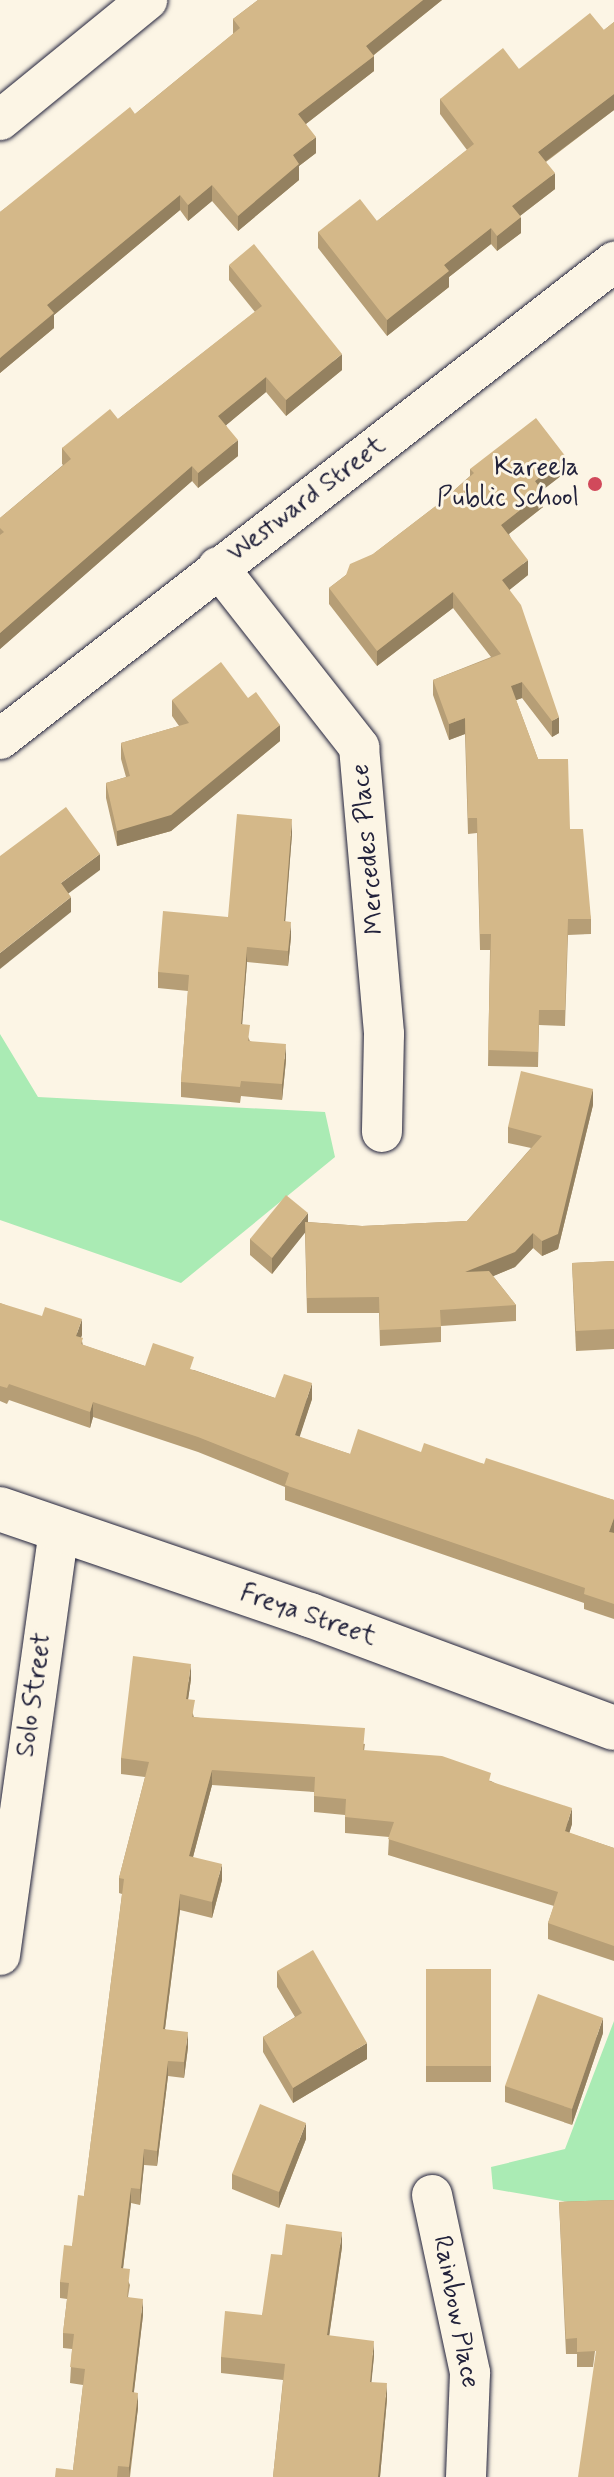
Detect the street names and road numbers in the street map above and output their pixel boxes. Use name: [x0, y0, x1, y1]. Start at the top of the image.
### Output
street label: Westward Street: [222, 430, 392, 570]
street label: Mercedes Place: [346, 764, 392, 934]
street label: Freya Street: [236, 1578, 380, 1654]
street label: Solo Street: [11, 1631, 59, 1759]
street label: Rainbow Place: [425, 2233, 485, 2391]

